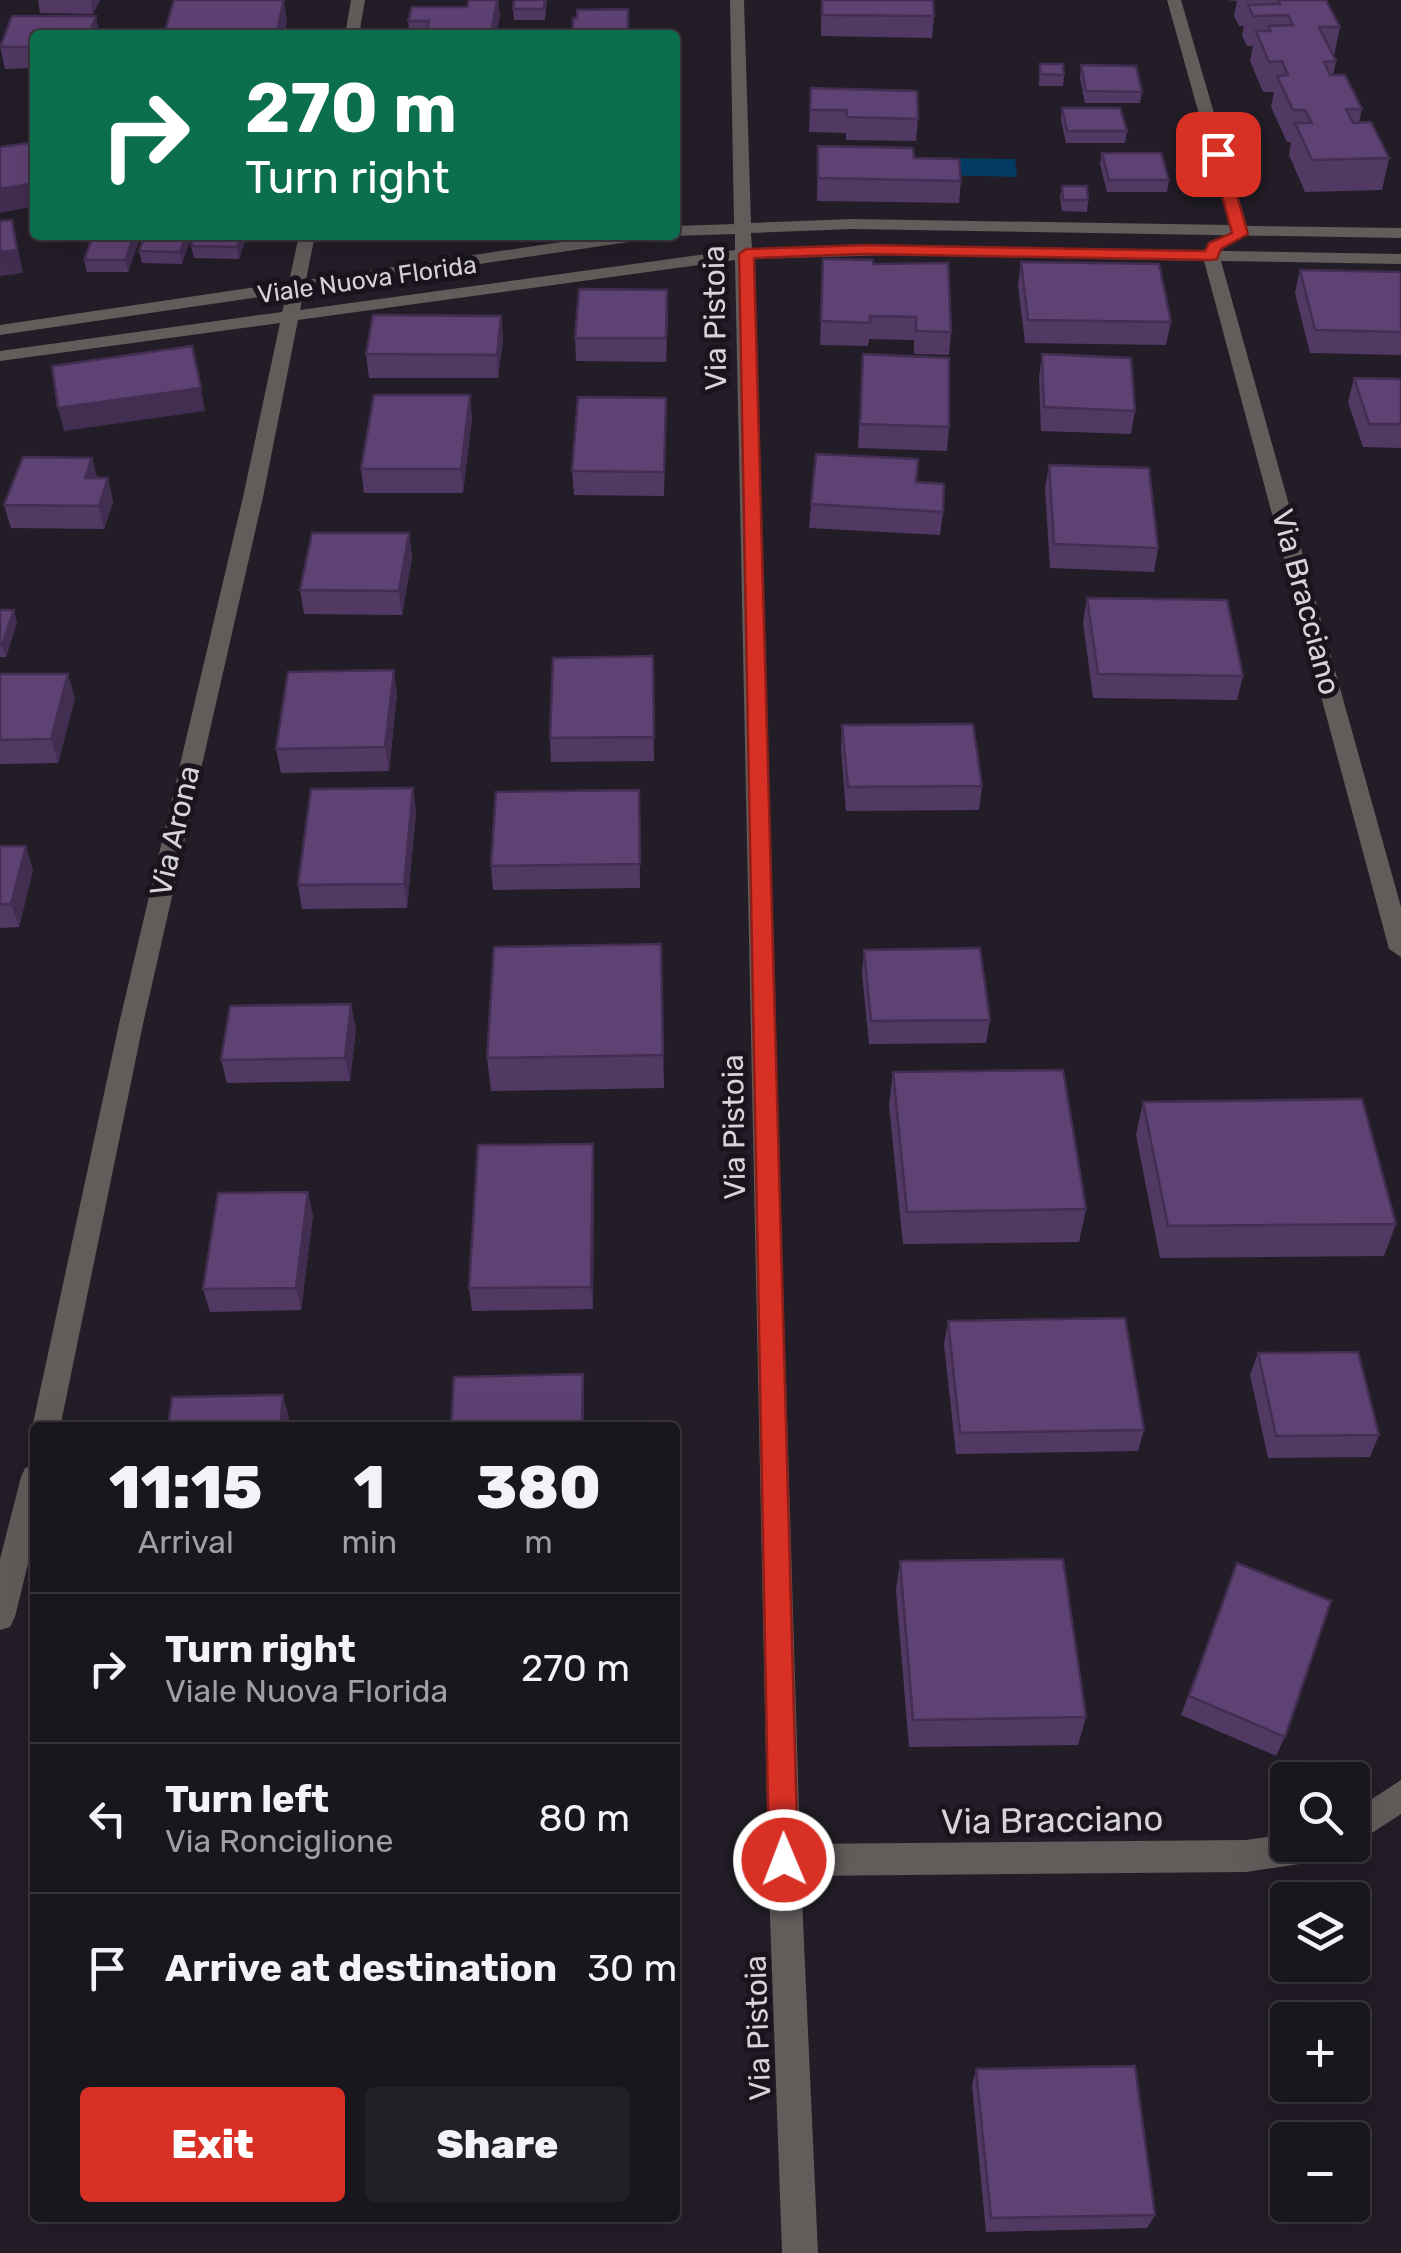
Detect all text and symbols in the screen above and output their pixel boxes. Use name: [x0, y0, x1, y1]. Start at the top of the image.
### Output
text: 270 m: [245, 67, 457, 150]
icon: right: [80, 70, 210, 200]
pin: [1176, 112, 1261, 197]
icon: arrive: [1191, 127, 1246, 182]
text: Turn right: [245, 151, 449, 204]
street label: Via Pistoia: [696, 245, 734, 391]
street label: Viale Nuova Florida: [256, 250, 479, 309]
street label: Via Bracciano: [1264, 505, 1348, 699]
street label: Via Arona: [142, 762, 208, 900]
street label: Via Pistoia: [715, 1054, 753, 1200]
text: 11:15: [109, 1452, 262, 1523]
text: 1: [354, 1452, 385, 1523]
text: 380: [476, 1452, 601, 1523]
text: Arrival: [138, 1523, 234, 1561]
text: min: [342, 1523, 397, 1561]
text: m: [524, 1523, 553, 1561]
text: Turn right: [165, 1626, 356, 1672]
icon: right: [80, 1641, 135, 1696]
text: 270 m: [521, 1645, 630, 1691]
text: Viale Nuova Florida: [165, 1672, 448, 1710]
map controls: [1270, 1762, 1370, 2222]
button: search: [1270, 1762, 1370, 1862]
text: Turn left: [165, 1776, 329, 1822]
icon: left: [80, 1791, 135, 1846]
text: 80 m: [539, 1795, 630, 1841]
street label: Via Bracciano: [940, 1797, 1164, 1843]
position arrow: [732, 1808, 836, 1912]
text: Via Ronciglione: [165, 1822, 393, 1860]
button: layers: [1270, 1882, 1370, 1982]
icon: arrive: [80, 1941, 135, 1996]
text: Arrive at destination: [165, 1945, 557, 1991]
text: 30 m: [587, 1945, 677, 1991]
street label: Via Pistoia: [737, 1955, 779, 2101]
button: +: [1270, 2002, 1370, 2102]
button: Exit: [80, 2087, 345, 2202]
button: Share: [365, 2087, 630, 2202]
button: −: [1270, 2122, 1370, 2222]

